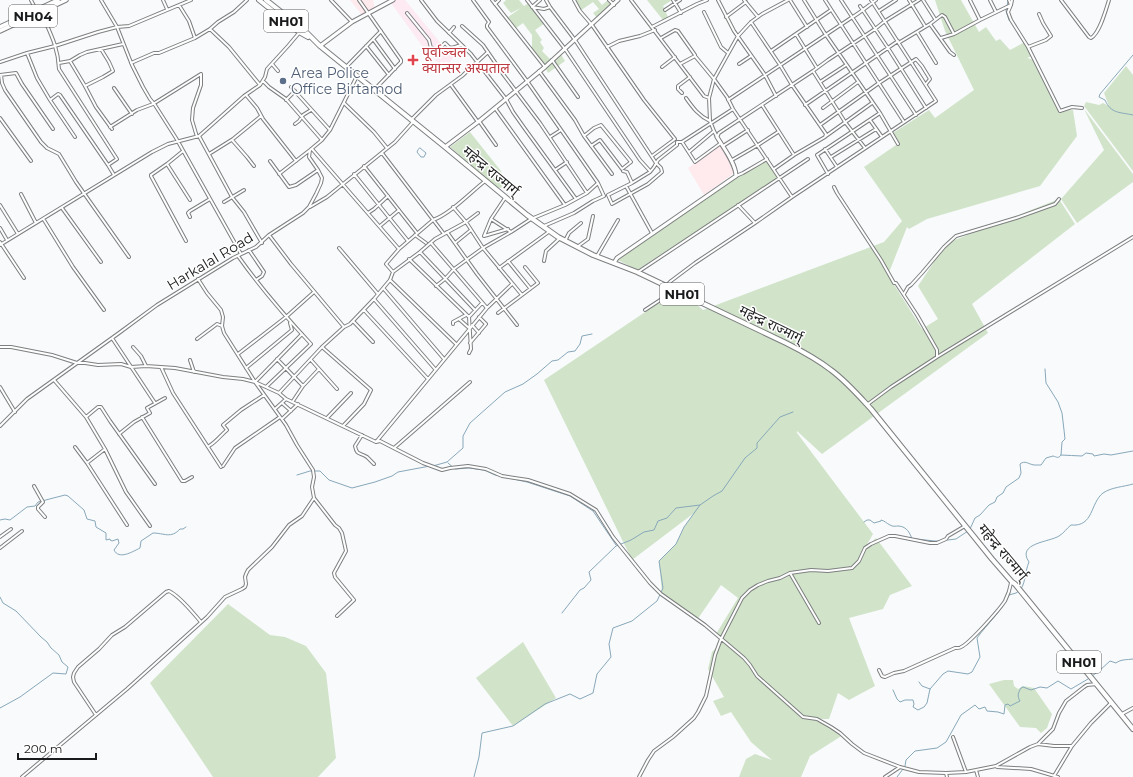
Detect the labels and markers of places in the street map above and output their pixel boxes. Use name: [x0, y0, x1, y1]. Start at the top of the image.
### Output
place label: पूर्वाञ्चल क्यान्सर अस्पताल: [422, 43, 510, 77]
marker: पूर्वाञ्चल क्यान्सर अस्पताल: [407, 54, 419, 66]
place label: Area Police Office Birtamod: [291, 64, 403, 98]
marker: Area Police Office Birtamod: [278, 76, 288, 86]

